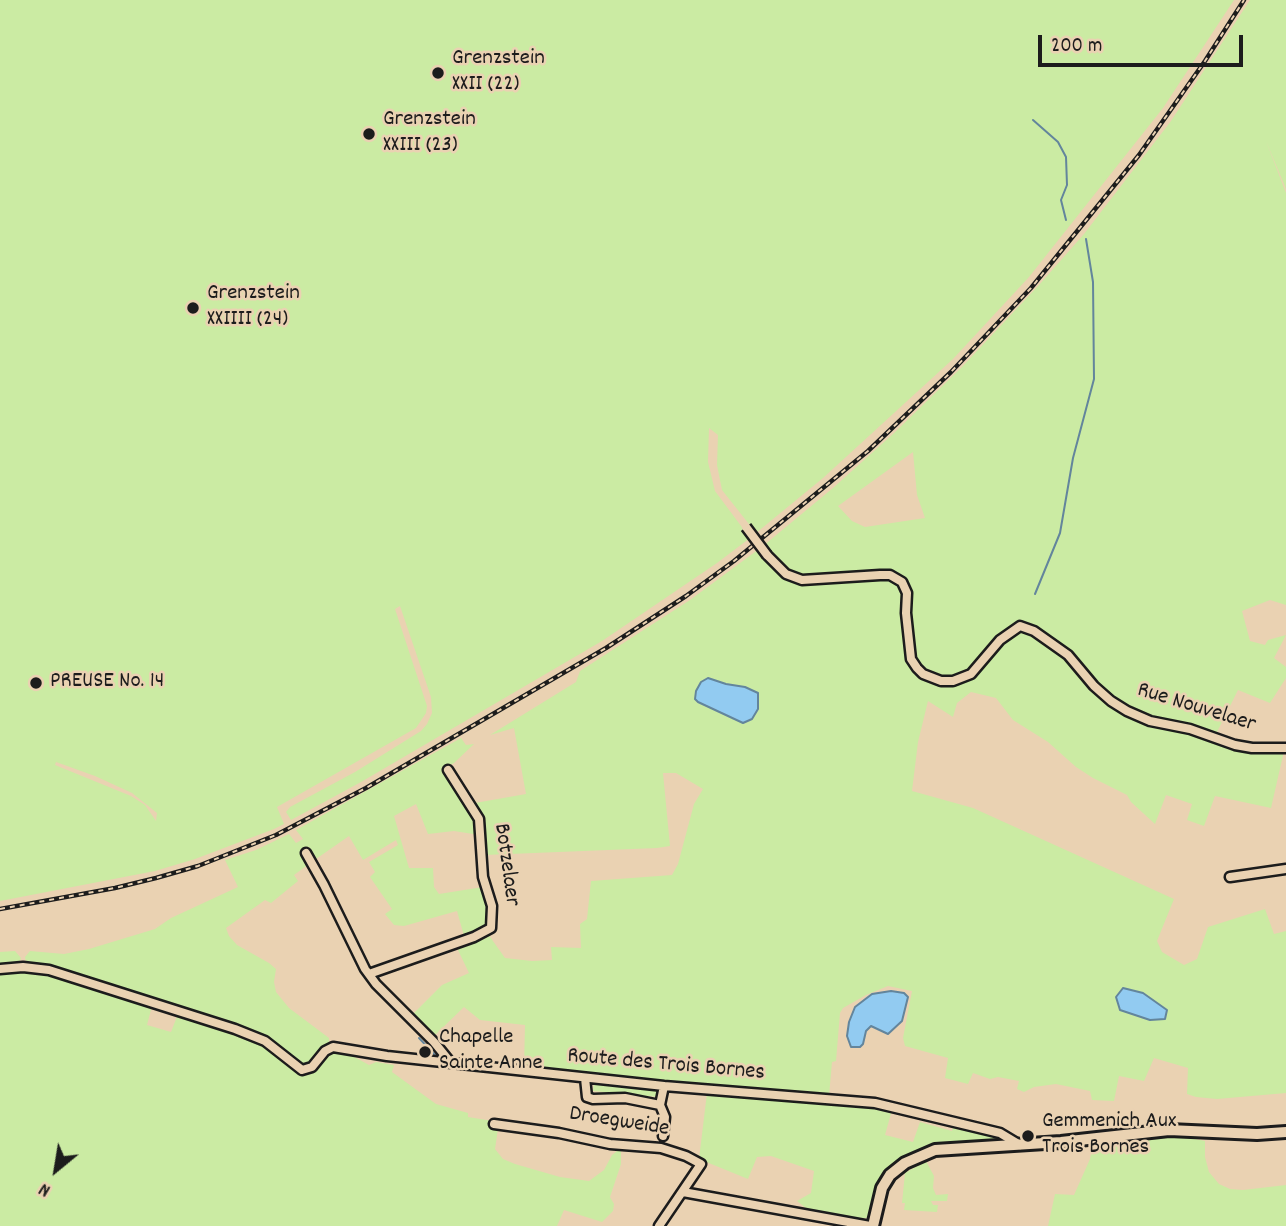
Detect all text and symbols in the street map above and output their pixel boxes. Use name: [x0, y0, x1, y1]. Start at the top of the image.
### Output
scale bar: [1041, 21, 1246, 65]
text: 200 m: [1051, 32, 1102, 62]
place label: Grenzstein XXII (22): [452, 46, 545, 100]
marker: Grenzstein XXII (22): [430, 65, 446, 81]
place label: Grenzstein XXIII (23): [383, 107, 476, 161]
marker: Grenzstein XXIII (23): [361, 126, 377, 142]
place label: Grenzstein XXIIII (24): [207, 281, 300, 335]
marker: Grenzstein XXIIII (24): [185, 300, 201, 316]
place label: PREUSE No. 14: [50, 669, 164, 697]
marker: PREUSE No. 14: [28, 675, 44, 691]
street label: Rue Nouvelaer: [1133, 678, 1259, 740]
street label: Botzelaer: [486, 822, 524, 908]
place label: Chapelle Sainte Anne: [439, 1025, 543, 1079]
marker: Chapelle Sainte Anne: [417, 1044, 433, 1060]
street label: Route des Trois Bornes: [566, 1044, 766, 1088]
street label: Droegweide: [567, 1101, 671, 1145]
place label: Gemmenich Aux Trois Bornes: [1042, 1109, 1176, 1163]
marker: Gemmenich Aux Trois Bornes: [1020, 1128, 1036, 1144]
north arrow: [21, 1135, 91, 1205]
text: N: [34, 1175, 56, 1203]

